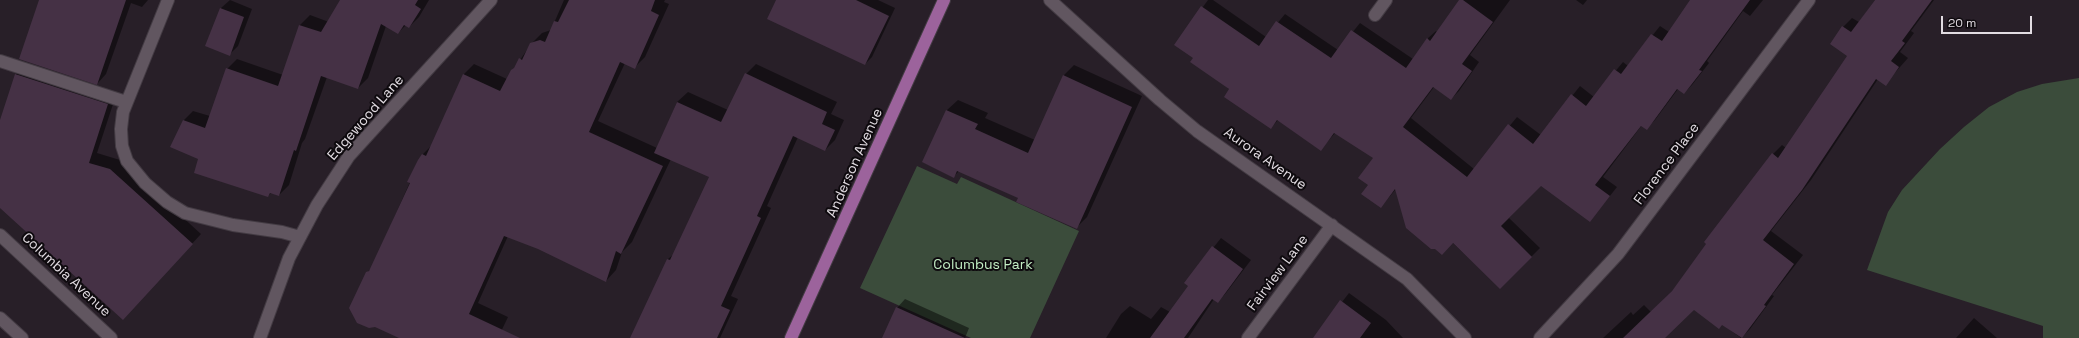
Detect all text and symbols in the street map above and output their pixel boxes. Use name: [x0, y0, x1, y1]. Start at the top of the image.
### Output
scale bar: [1943, 8, 2034, 34]
text: 20 m: [1948, 15, 1976, 31]
street label: Edgewood Lane: [324, 72, 408, 164]
street label: Anderson Avenue: [823, 106, 887, 220]
street label: Florence Place: [1631, 120, 1703, 208]
street label: Aurora Avenue: [1220, 124, 1310, 194]
street label: Columbia Avenue: [18, 230, 114, 320]
street label: Fairview Lane: [1244, 232, 1312, 314]
park label: Columbus Park: [933, 257, 1033, 273]

